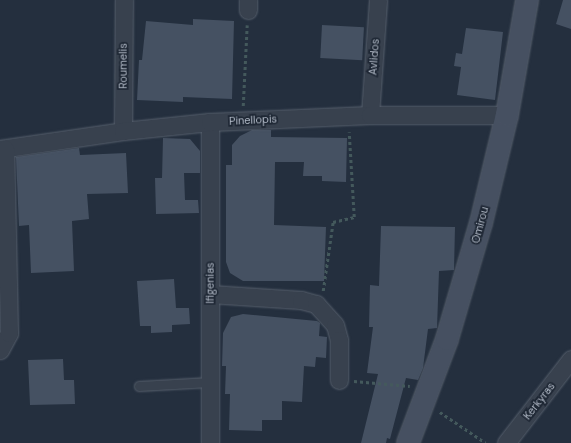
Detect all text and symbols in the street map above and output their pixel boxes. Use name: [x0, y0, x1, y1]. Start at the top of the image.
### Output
street label: Avlidos: [366, 38, 382, 76]
street label: Roumelis: [116, 43, 130, 89]
street label: Pinellopis: [229, 112, 277, 128]
street label: Omirou: [469, 205, 491, 245]
street label: Ifigenias: [203, 262, 217, 304]
street label: Kerkyras: [520, 380, 558, 422]

